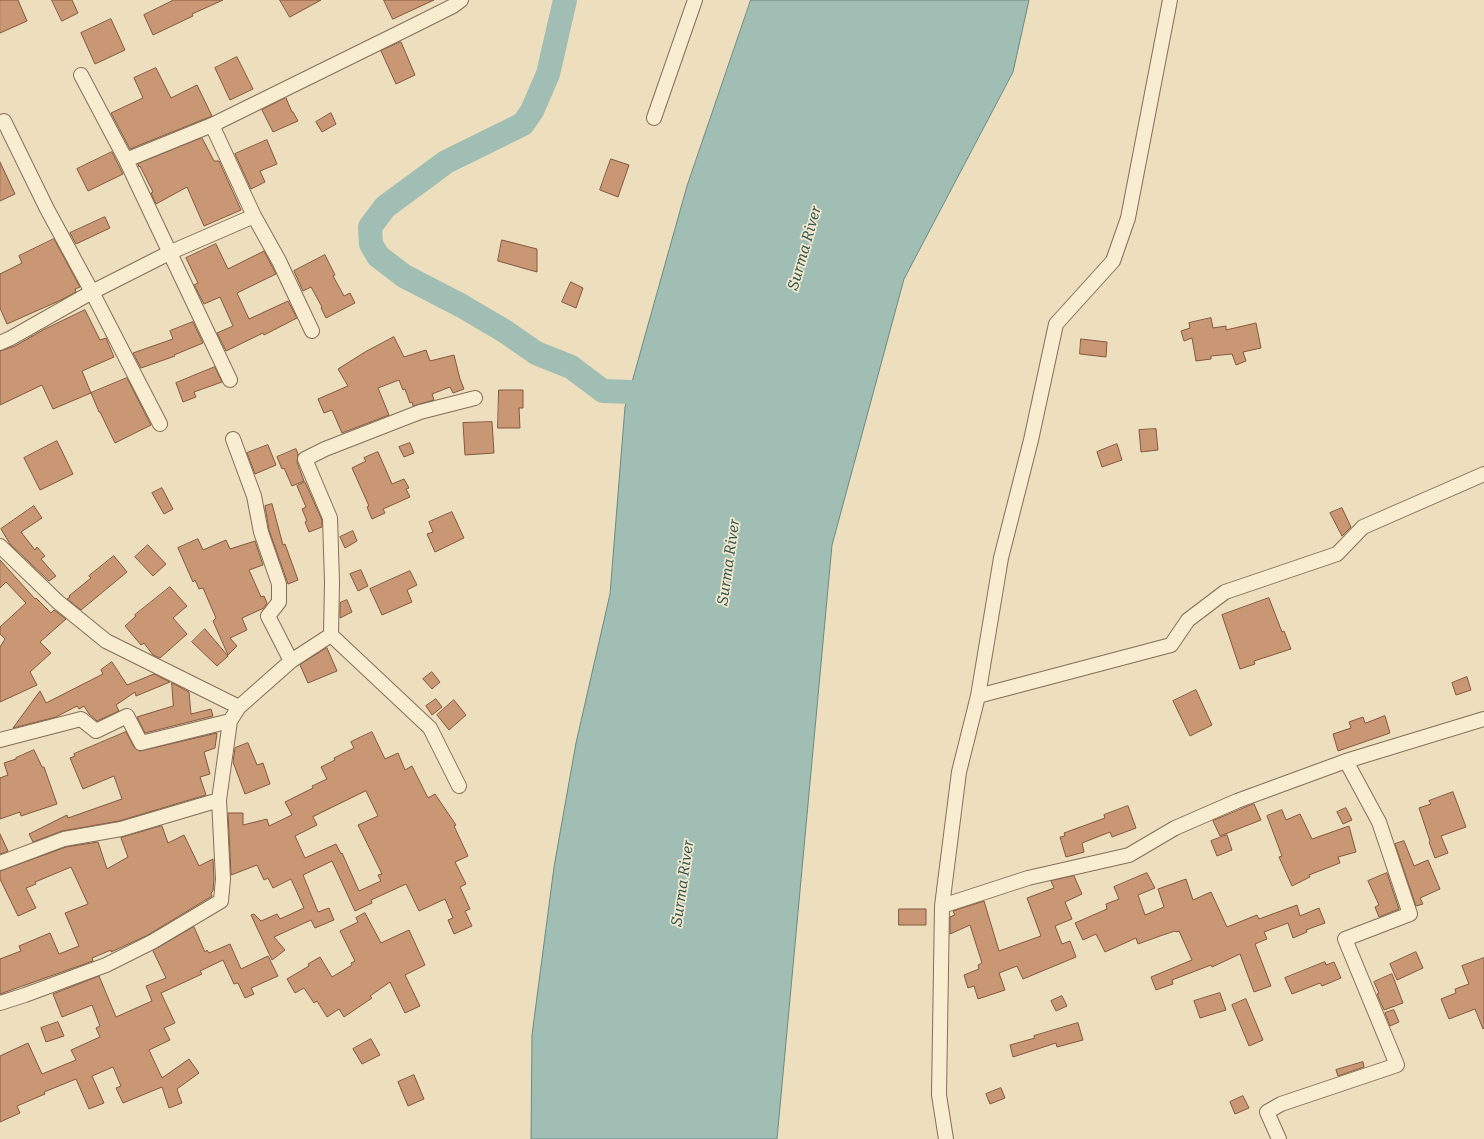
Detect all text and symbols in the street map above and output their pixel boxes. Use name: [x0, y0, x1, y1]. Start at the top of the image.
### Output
water label: Surma River: [784, 204, 826, 292]
water label: Surma River: [714, 518, 744, 606]
water label: Surma River: [668, 839, 698, 927]

